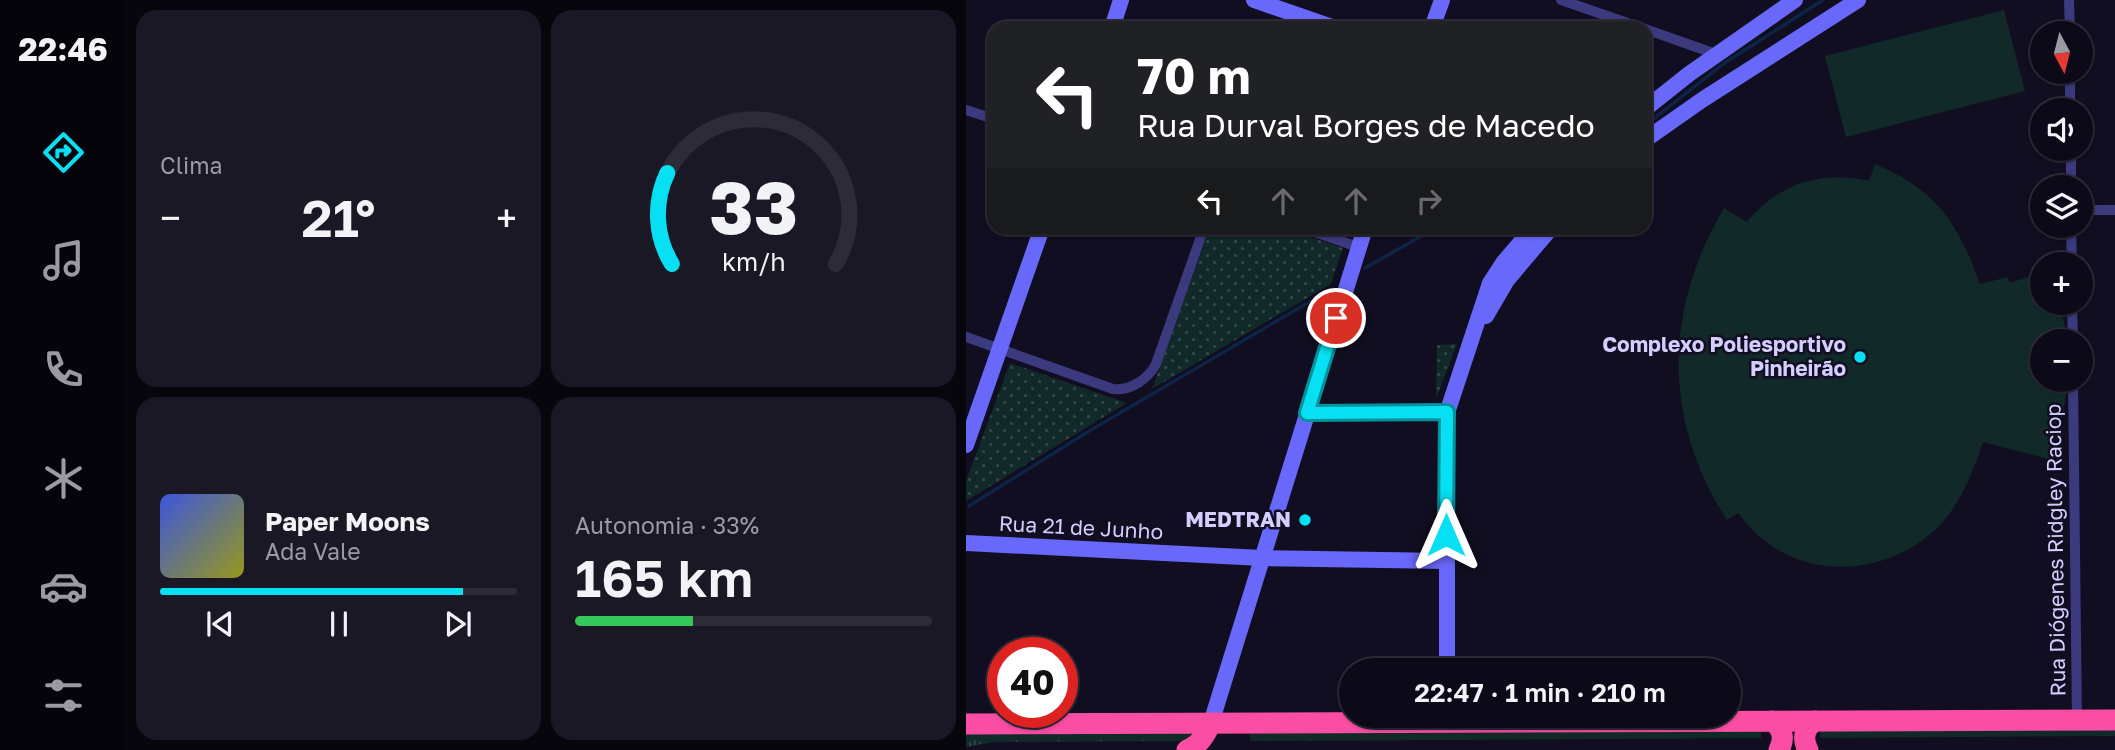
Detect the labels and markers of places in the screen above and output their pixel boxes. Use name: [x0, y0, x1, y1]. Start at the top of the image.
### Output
pin: [1306, 288, 1366, 348]
place label: Complexo Poliesportivo Pinheirão: [1602, 331, 1846, 381]
marker: Complexo Poliesportivo Pinheirão: [1852, 349, 1868, 365]
place label: MEDTRAN: [1185, 506, 1291, 532]
marker: MEDTRAN: [1297, 512, 1313, 528]

